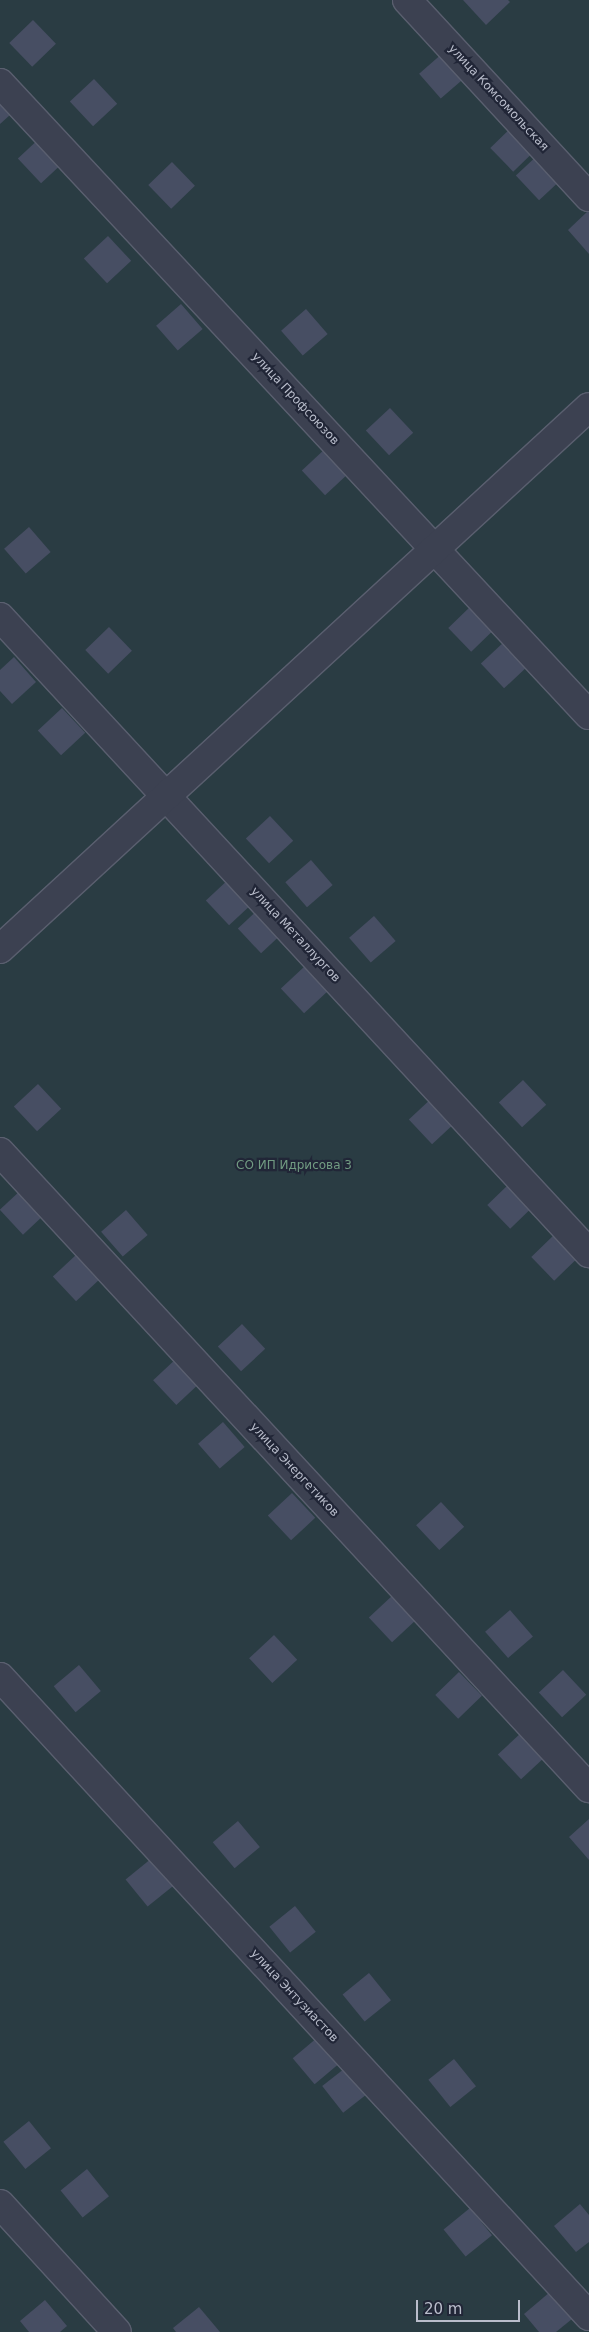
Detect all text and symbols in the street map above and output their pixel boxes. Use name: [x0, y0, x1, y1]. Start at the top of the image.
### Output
street label: улица Комсомольская: [445, 42, 551, 154]
street label: улица Профсоюзов: [248, 350, 342, 448]
street label: улица Металлургов: [247, 884, 343, 986]
park label: СО ИП Идрисова 3: [236, 1159, 352, 1173]
street label: улица Энергетиков: [247, 1420, 341, 1520]
street label: улица Энтузиастов: [247, 1947, 341, 2045]
scale bar: [419, 2290, 523, 2322]
text: 20 m: [424, 2300, 462, 2318]

